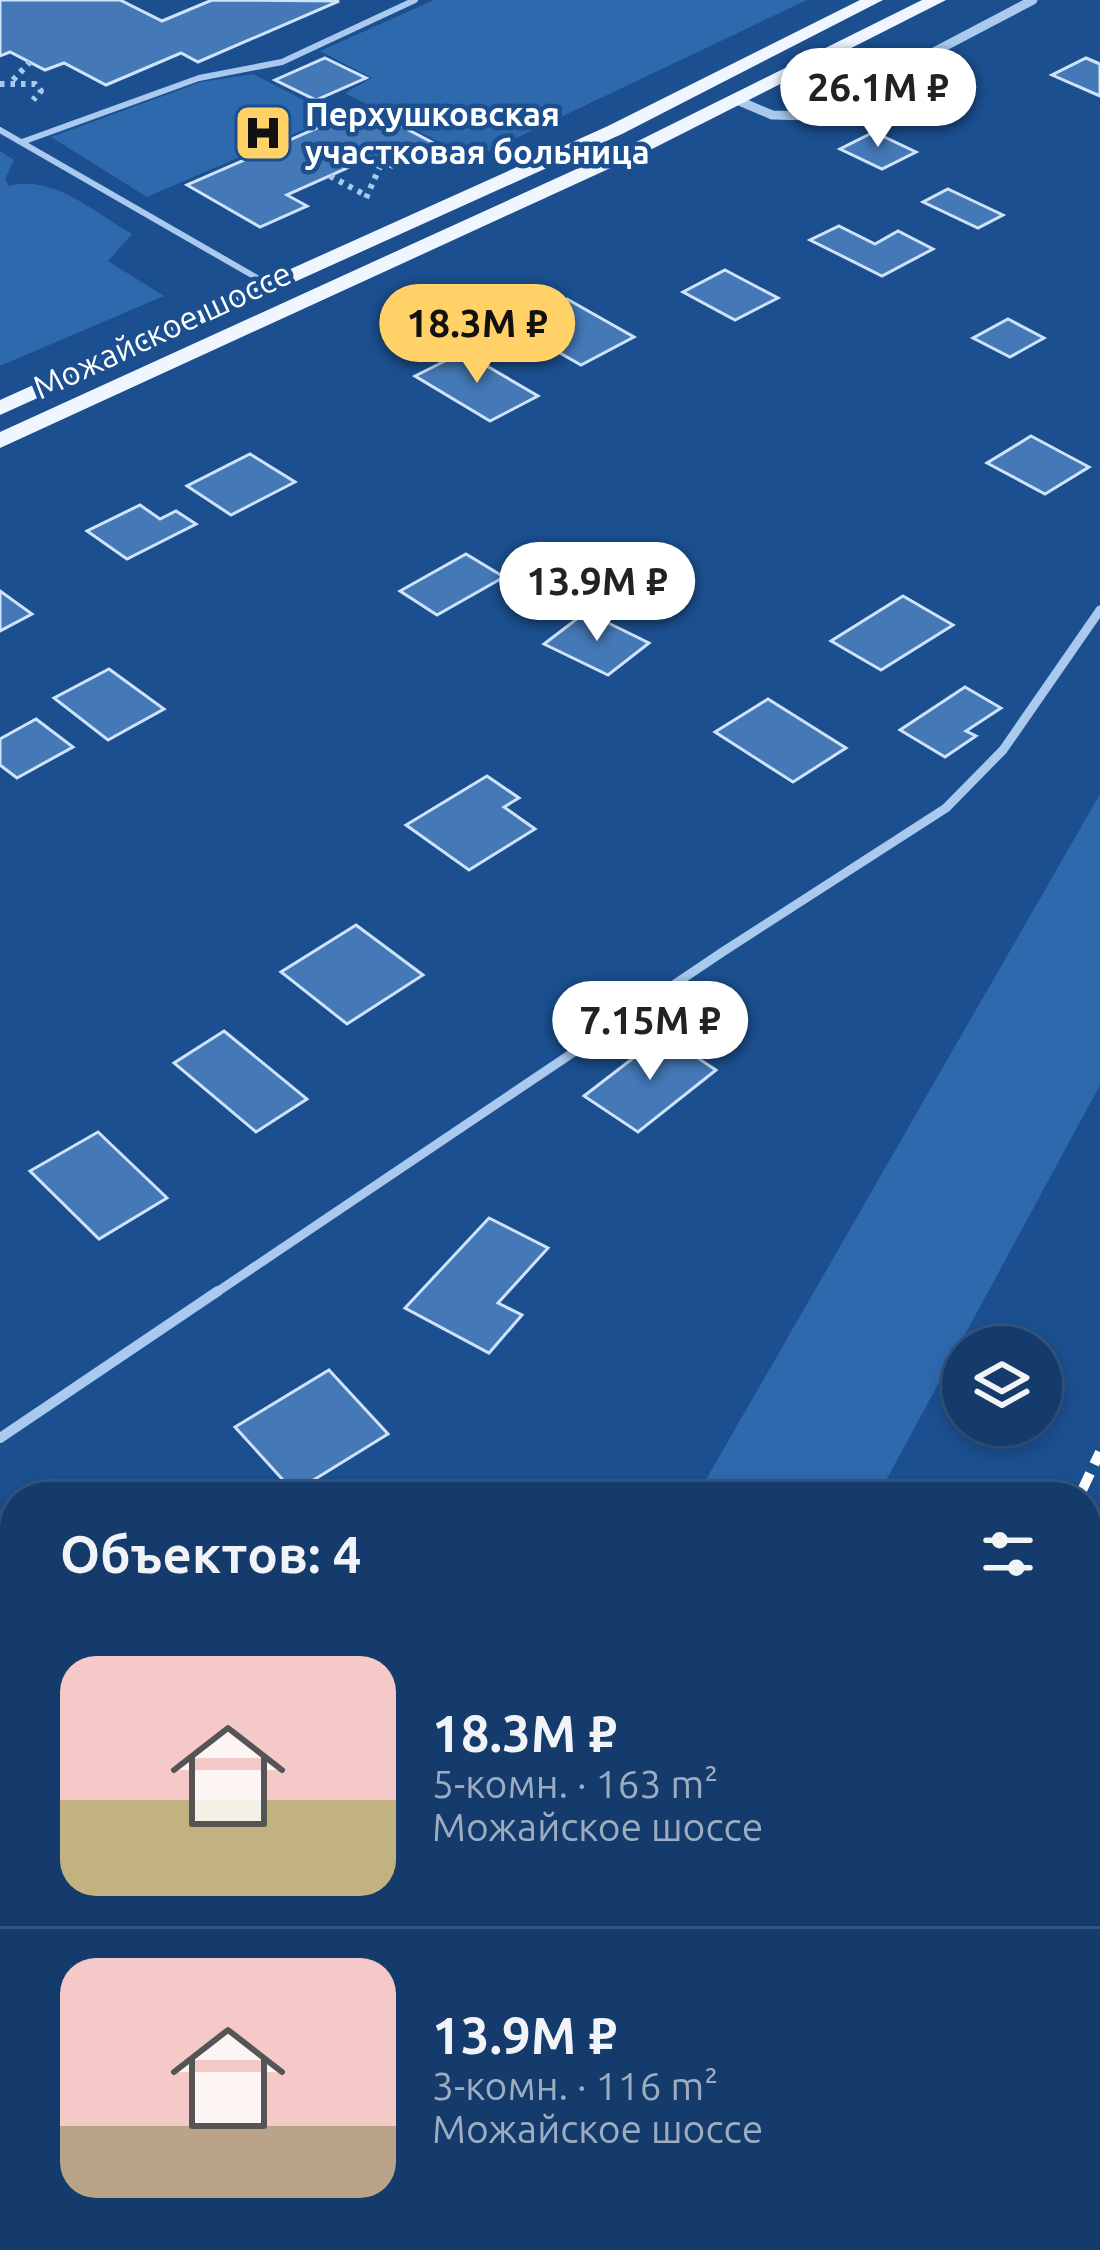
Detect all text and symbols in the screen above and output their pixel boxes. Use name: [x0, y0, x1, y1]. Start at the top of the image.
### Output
pin: 26.1M ₽: [767, 48, 989, 150]
text: 26.1M ₽: [807, 65, 949, 108]
place label: Перхушковская участковая больница: [305, 95, 650, 170]
hospital icon: Перхушковская участковая больница: [232, 102, 294, 164]
street label: Можайское шоссе: [27, 254, 297, 406]
pin: 18.3M ₽: [366, 284, 588, 386]
text: 18.3M ₽: [406, 301, 548, 344]
pin: 13.9M ₽: [486, 542, 708, 644]
text: 13.9M ₽: [526, 559, 668, 602]
pin: 7.15M ₽: [539, 981, 761, 1083]
text: 7.15M ₽: [579, 998, 721, 1041]
map controls: [942, 1326, 1062, 1446]
button: layers: [942, 1326, 1062, 1446]
icon: filters: [975, 1521, 1041, 1587]
text: Объектов: 4: [60, 1525, 361, 1583]
icon: home: [156, 1704, 300, 1848]
text: 18.3M ₽: [432, 1704, 617, 1762]
text: 5-комн. · 163 m²: [432, 1762, 718, 1805]
text: Можайское шоссе: [432, 1805, 763, 1848]
icon: home: [156, 2006, 300, 2150]
text: 13.9M ₽: [432, 2006, 617, 2064]
text: 3-комн. · 116 m²: [432, 2064, 718, 2107]
text: Можайское шоссе: [432, 2107, 763, 2150]

